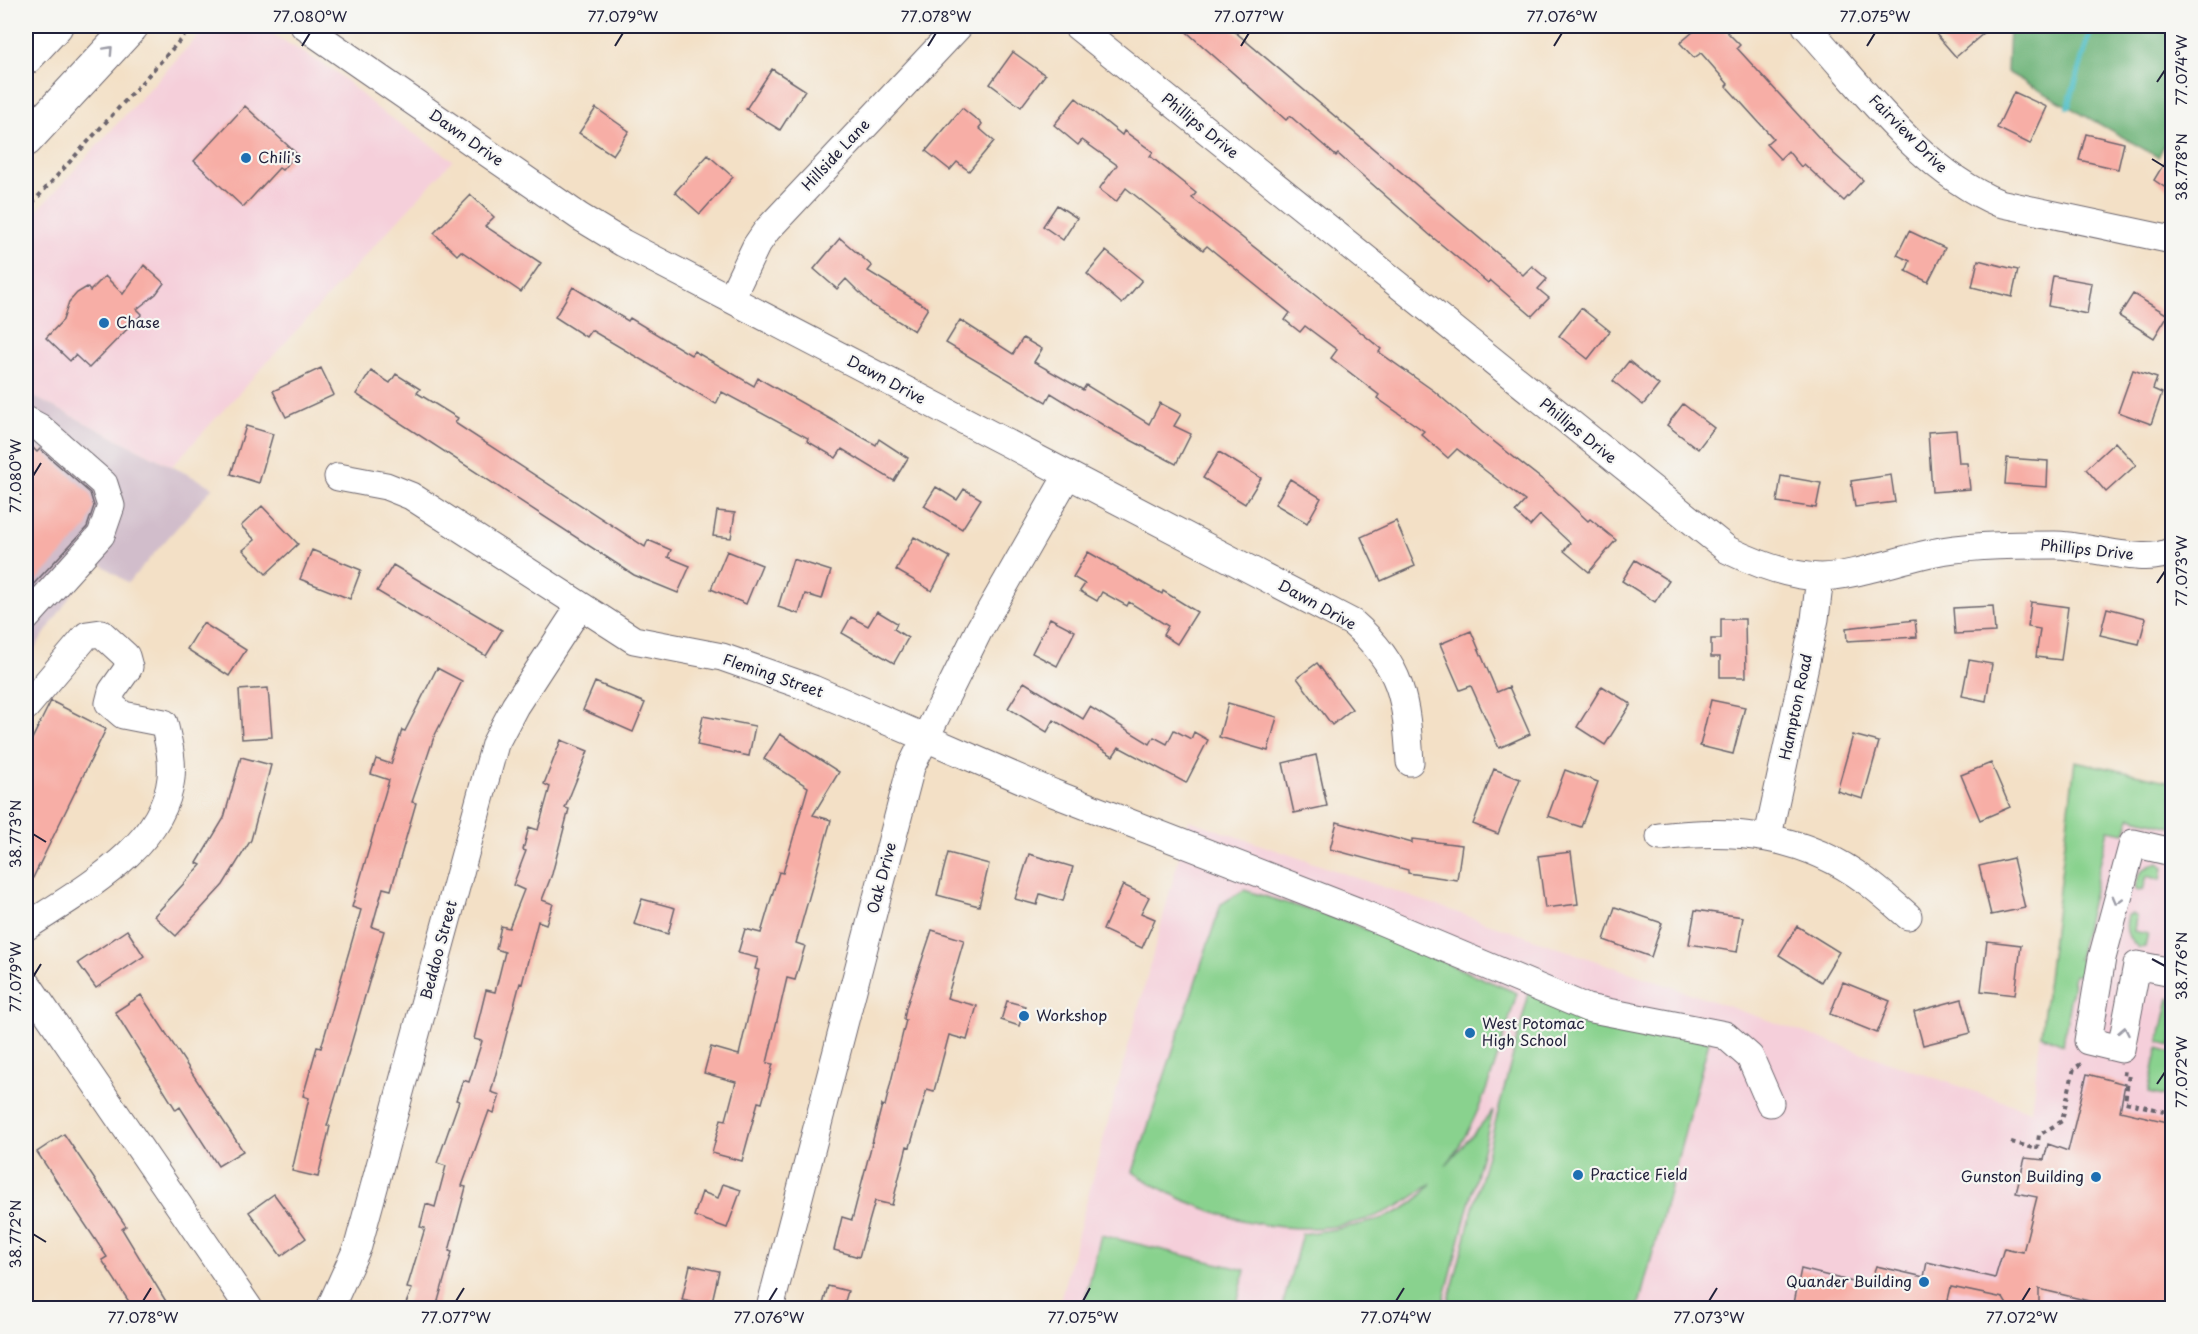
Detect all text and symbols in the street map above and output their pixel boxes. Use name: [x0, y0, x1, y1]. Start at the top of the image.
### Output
text: 77.080°W: [273, 4, 348, 27]
text: 77.079°W: [588, 4, 659, 27]
text: 77.078°W: [901, 4, 972, 27]
text: 77.077°W: [1214, 4, 1285, 27]
text: 77.076°W: [1527, 4, 1598, 27]
text: 77.075°W: [1840, 4, 1911, 27]
text: 77.074°W: [2169, 34, 2192, 105]
one-way arrow: [102, 46, 113, 57]
street label: Phillips Drive: [1157, 86, 1245, 163]
street label: Fairview Drive: [1864, 88, 1954, 178]
street label: Dawn Drive: [425, 103, 509, 171]
street label: Hillside Lane: [795, 113, 874, 195]
text: 38.778°N: [2169, 133, 2192, 201]
place label: Chili's: [258, 145, 301, 168]
marker: Chili's: [239, 151, 253, 165]
place label: Chase: [116, 310, 160, 333]
marker: Chase: [97, 316, 111, 330]
street label: Dawn Drive: [843, 348, 930, 409]
street label: Phillips Drive: [1535, 391, 1623, 468]
text: 77.080°W: [3, 438, 26, 513]
street label: Phillips Drive: [2039, 532, 2135, 565]
text: 77.073°W: [2169, 535, 2192, 607]
street label: Dawn Drive: [1274, 573, 1361, 635]
street label: Fleming Street: [720, 647, 827, 703]
street label: Hampton Road: [1772, 651, 1817, 762]
text: 38.773°N: [3, 800, 26, 868]
street label: Oak Drive: [860, 839, 901, 916]
one-way arrow: [2112, 894, 2124, 904]
street label: Beddoo Street: [413, 898, 462, 1002]
text: 38.776°N: [2169, 932, 2192, 1000]
text: 77.079°W: [3, 941, 26, 1012]
place label: Workshop: [1036, 1003, 1107, 1026]
marker: Workshop: [1017, 1009, 1031, 1023]
place label: West Potomac High School: [1482, 1011, 1585, 1051]
marker: West Potomac High School: [1463, 1026, 1477, 1040]
one-way arrow: [2117, 1027, 2130, 1037]
text: 77.072°W: [2169, 1035, 2192, 1108]
place label: Practice Field: [1590, 1162, 1688, 1185]
place label: Gunston Building: [1961, 1164, 2084, 1187]
marker: Practice Field: [1571, 1168, 1585, 1182]
marker: Gunston Building: [2089, 1170, 2103, 1184]
text: 38.772°N: [3, 1199, 26, 1269]
place label: Quander Building: [1786, 1269, 1912, 1292]
marker: Quander Building: [1917, 1275, 1931, 1289]
text: 77.078°W: [108, 1305, 179, 1328]
text: 77.077°W: [421, 1305, 492, 1328]
text: 77.076°W: [734, 1305, 805, 1328]
text: 77.075°W: [1048, 1305, 1119, 1328]
text: 77.074°W: [1361, 1305, 1432, 1328]
text: 77.073°W: [1673, 1305, 1745, 1328]
text: 77.072°W: [1986, 1305, 2059, 1328]

